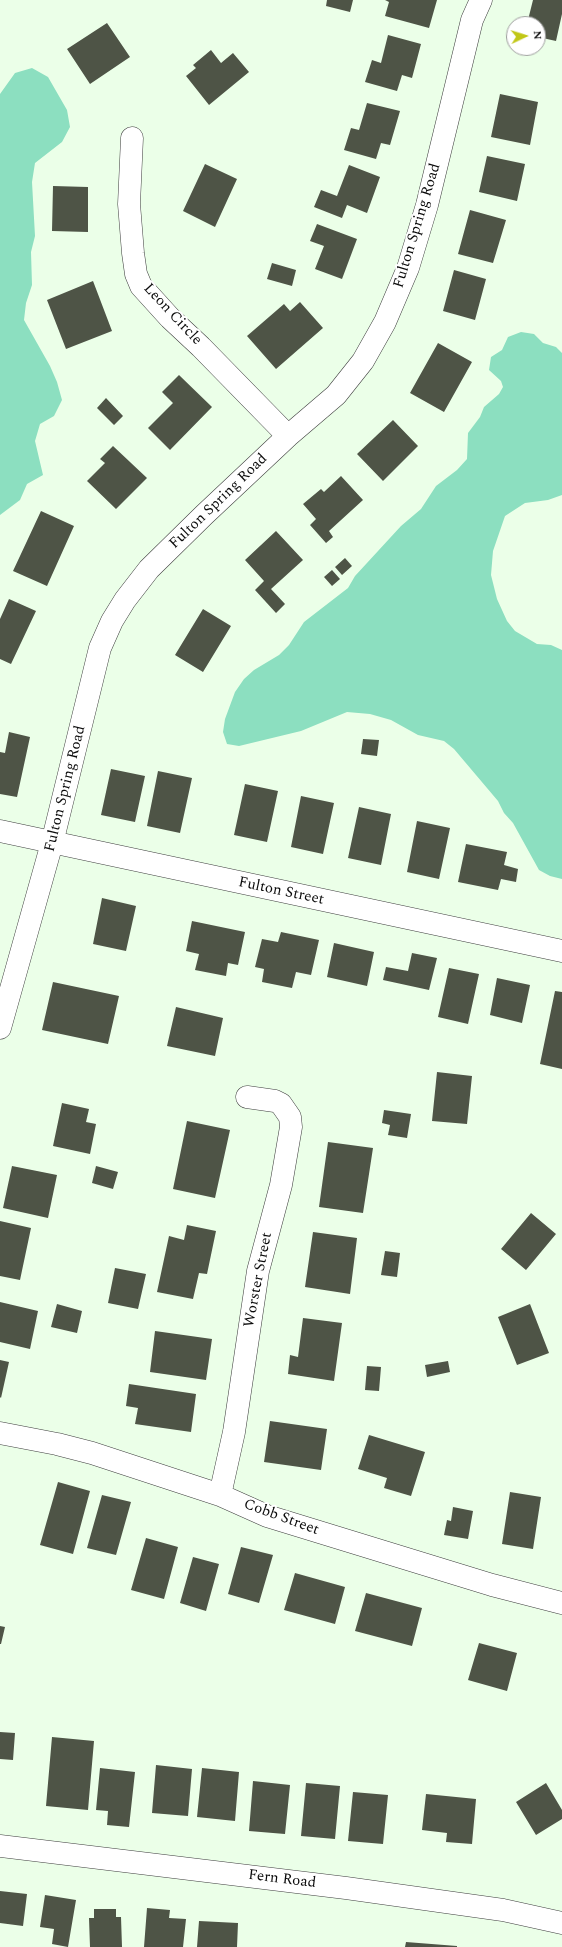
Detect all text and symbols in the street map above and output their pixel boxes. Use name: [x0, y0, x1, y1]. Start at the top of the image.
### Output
north arrow: [506, 16, 546, 56]
text: N: [529, 30, 546, 40]
street label: Fulton Spring Road: [390, 162, 446, 290]
street label: Leon Circle: [139, 280, 205, 350]
street label: Fulton Spring Road: [166, 451, 272, 553]
street label: Fulton Spring Road: [42, 724, 90, 854]
street label: Fulton Street: [237, 874, 325, 910]
street label: Worster Street: [241, 1231, 277, 1329]
street label: Cobb Street: [241, 1496, 321, 1540]
street label: Fern Road: [247, 1867, 317, 1893]

